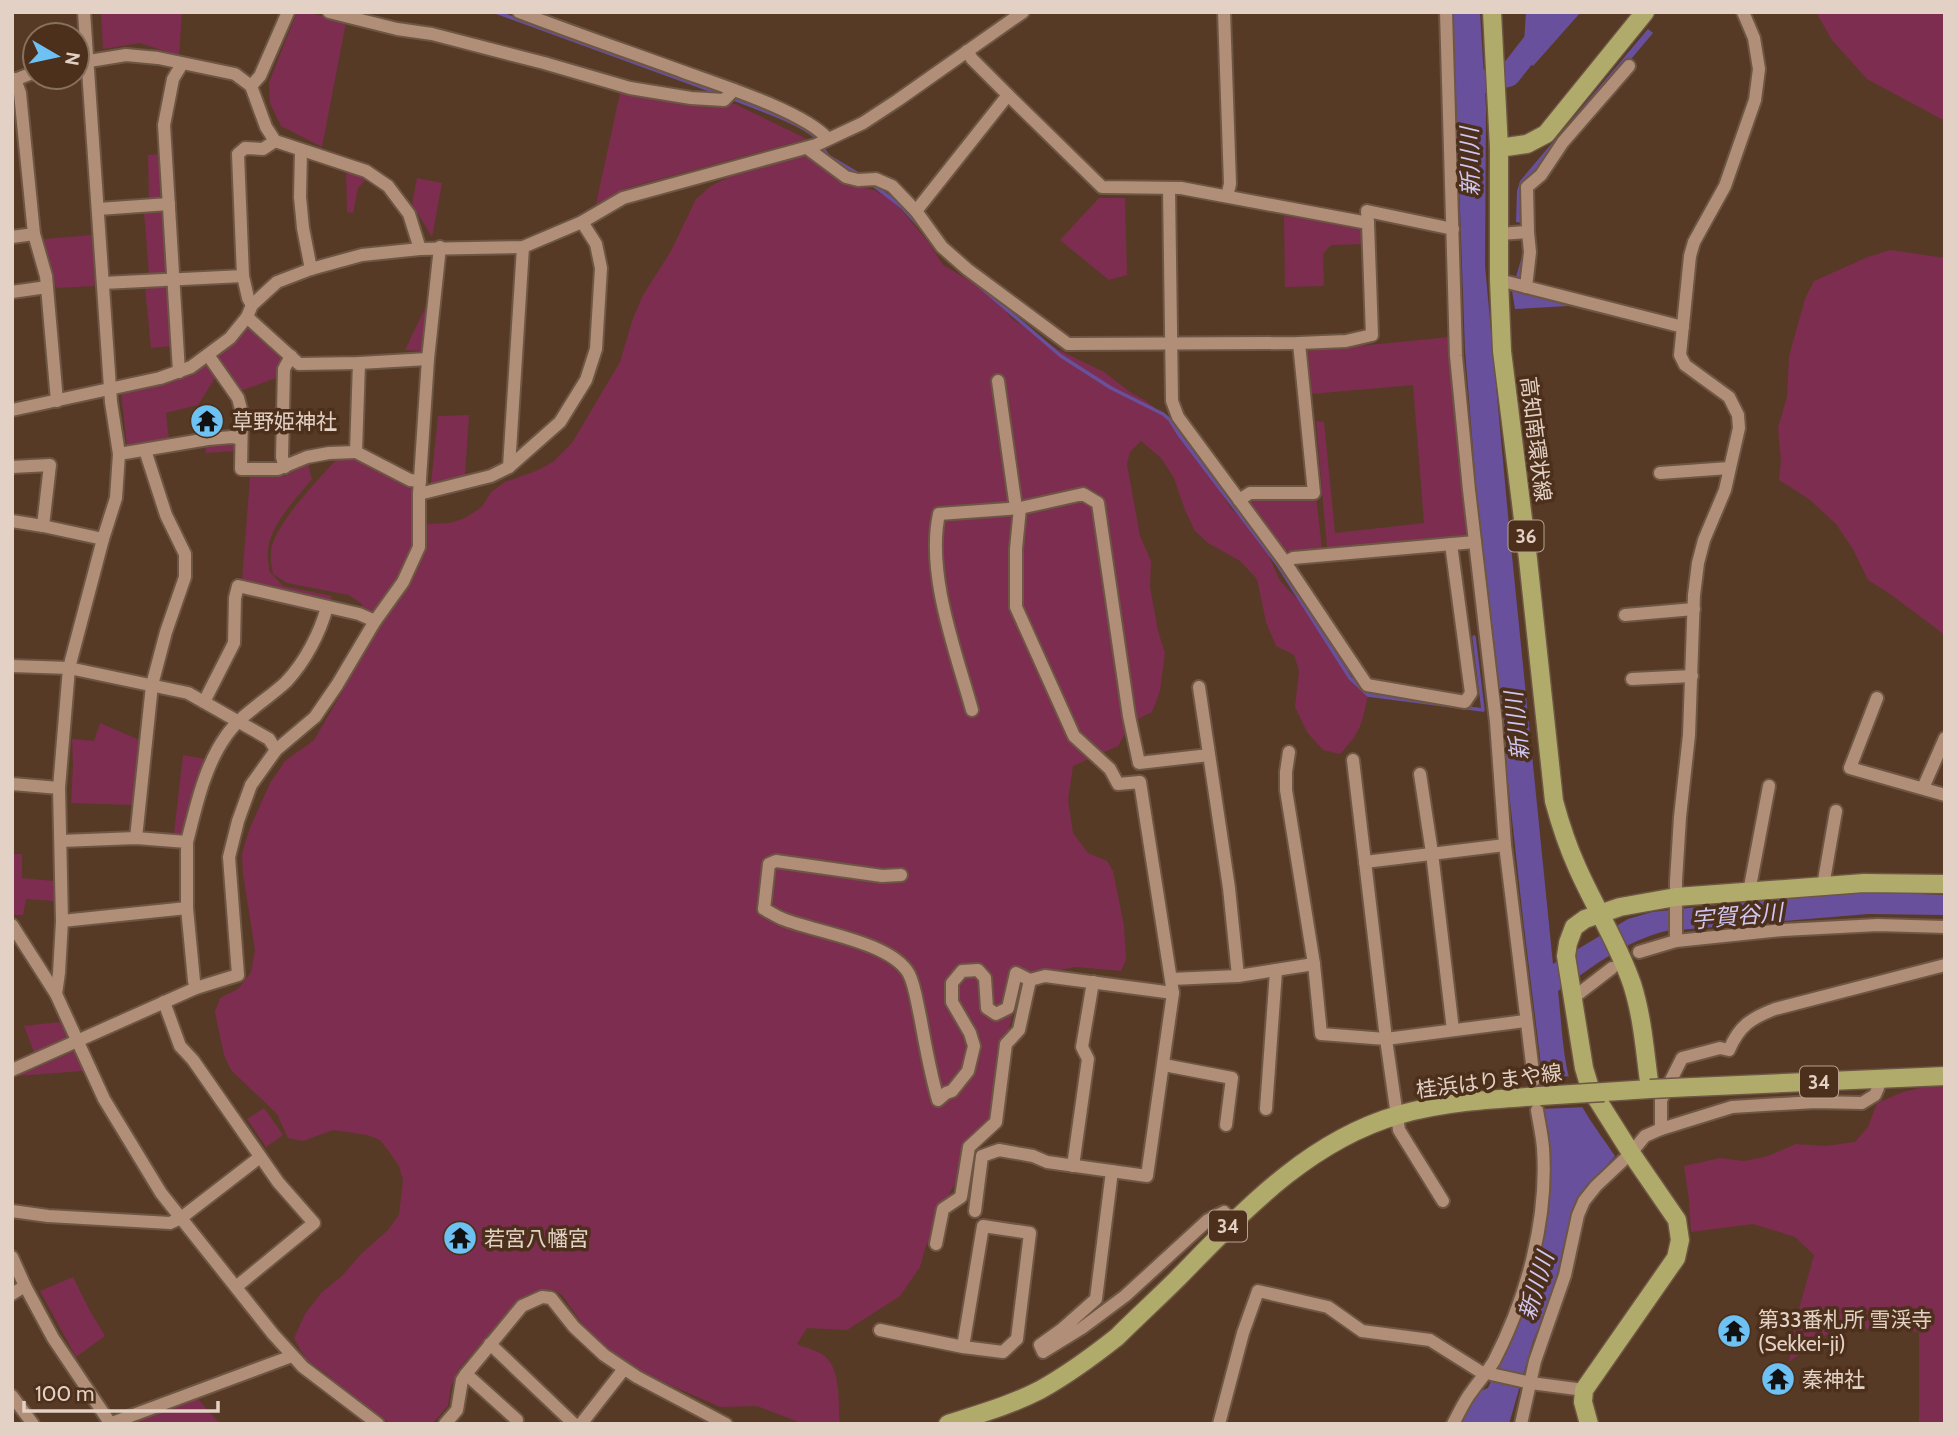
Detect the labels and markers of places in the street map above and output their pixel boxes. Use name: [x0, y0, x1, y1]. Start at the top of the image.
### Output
temple icon: 草野姫神社: [188, 402, 226, 440]
place label: 草野姫神社: [232, 409, 337, 434]
temple icon: 若宮八幡宮: [441, 1219, 479, 1257]
place label: 若宮八幡宮: [484, 1226, 589, 1251]
place label: 第33番札所 雪渓寺 (Sekkei-ji): [1758, 1307, 1932, 1357]
temple icon: 第33番札所 雪渓寺 (Sekkei-ji): [1715, 1312, 1753, 1350]
temple icon: 秦神社: [1759, 1360, 1797, 1398]
place label: 秦神社: [1802, 1367, 1865, 1392]

